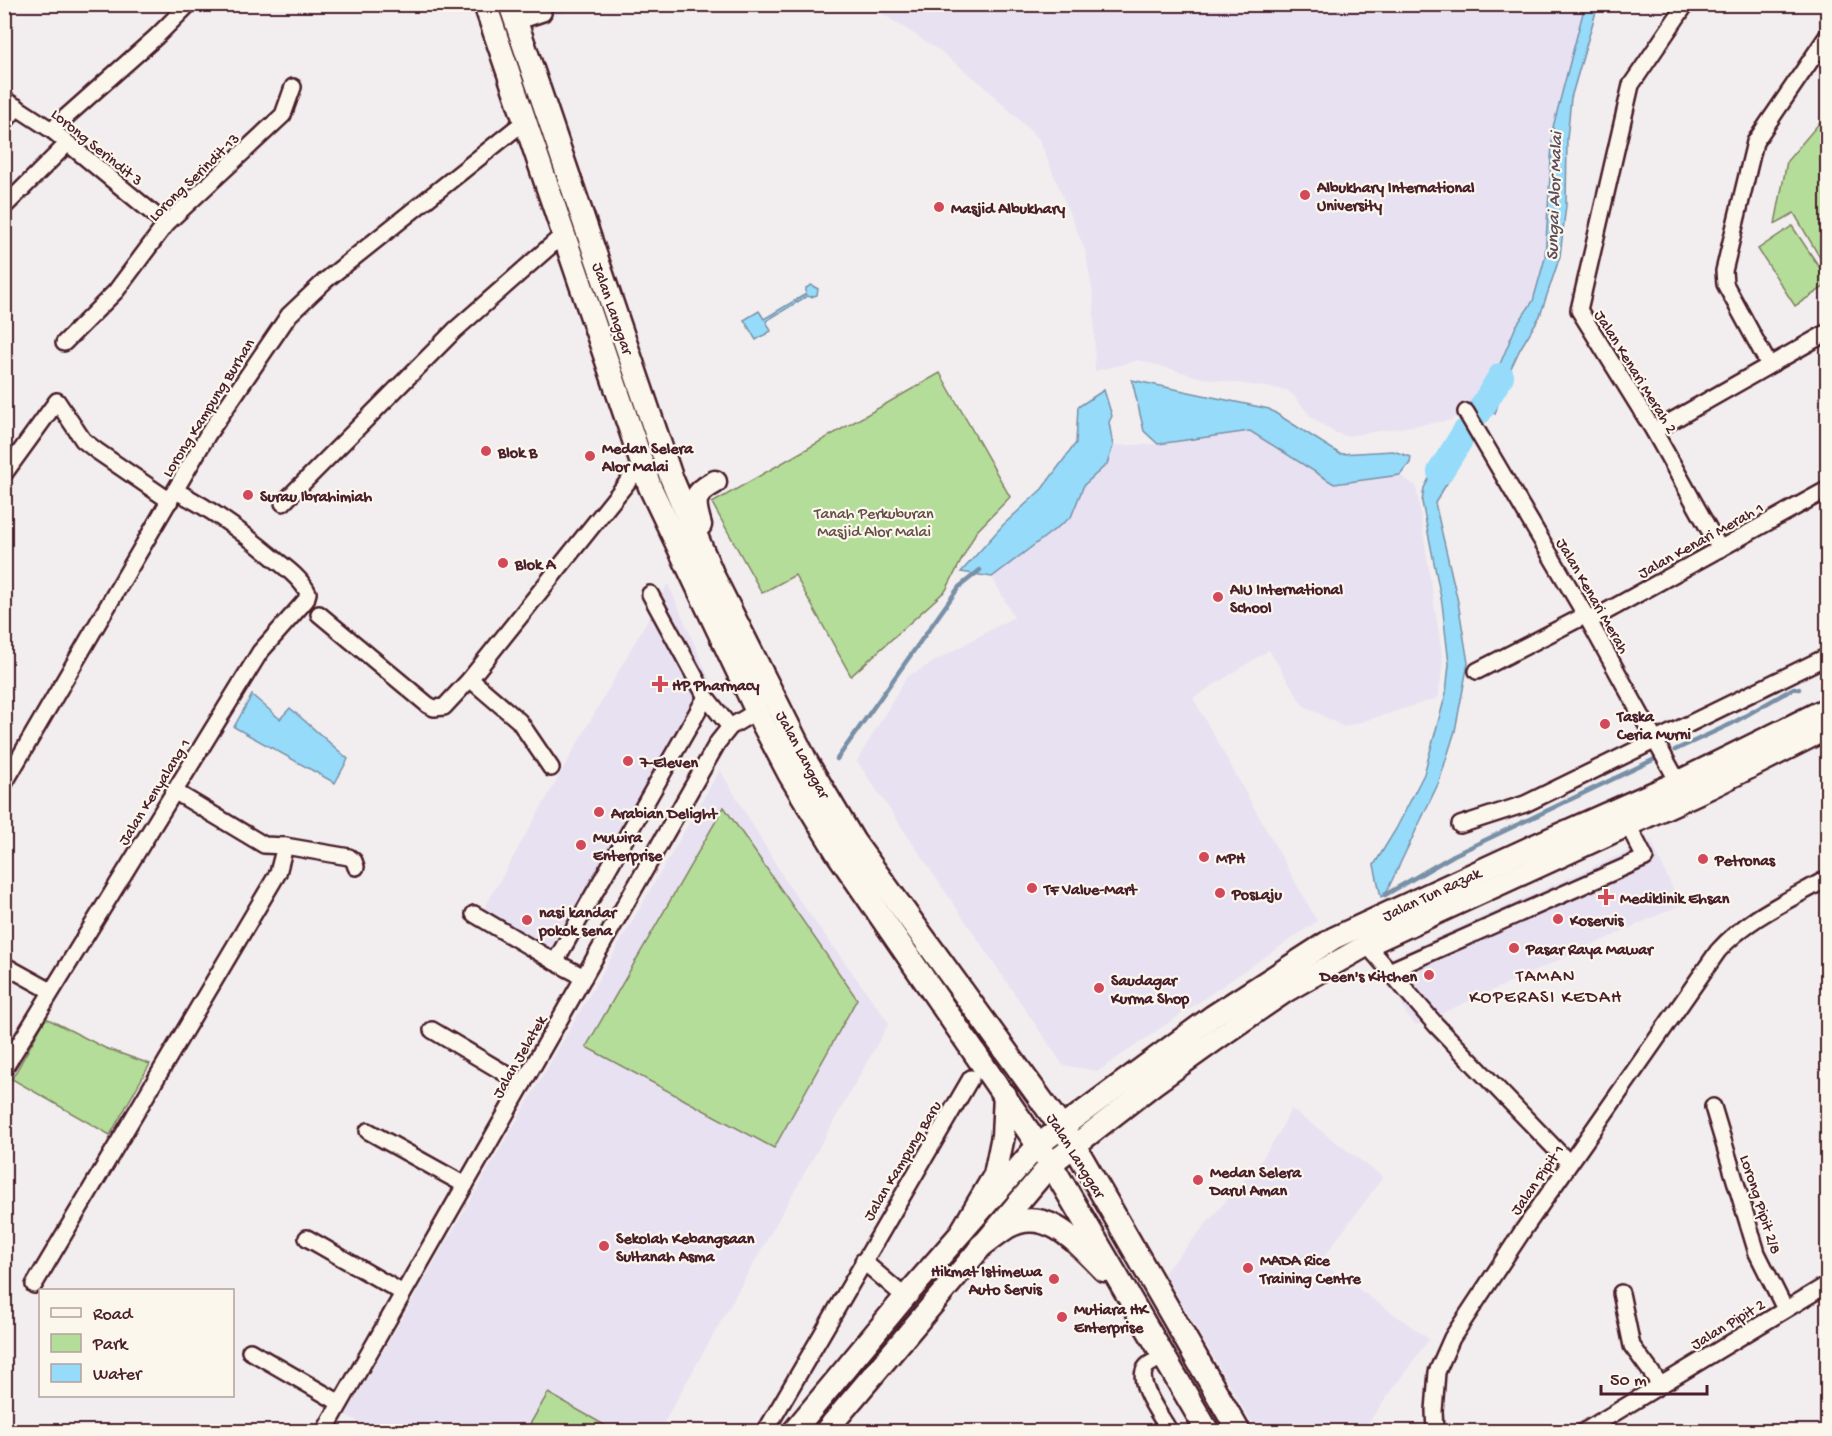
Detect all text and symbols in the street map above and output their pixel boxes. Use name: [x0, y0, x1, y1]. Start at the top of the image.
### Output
street label: Lorong Serindit 3: [46, 106, 145, 192]
water label: Sungai Alor Malai: [1543, 129, 1568, 261]
street label: Lorong Serindit 13: [146, 130, 245, 227]
place label: Albukhary International University: [1316, 180, 1475, 217]
marker: Albukhary International University: [1298, 188, 1312, 202]
marker: Masjid Albukhary: [932, 200, 946, 214]
place label: Masjid Albukhary: [951, 201, 1065, 220]
street label: Jalan Langgar: [586, 261, 636, 359]
street label: Jalan Kenari Merah 2: [1588, 308, 1680, 438]
street label: Lorong Kampung Burhan: [160, 336, 261, 482]
place label: Medan Selera Alor Malai: [601, 441, 694, 478]
marker: Blok B: [479, 444, 493, 458]
place label: Blok B: [497, 445, 538, 464]
marker: Medan Selera Alor Malai: [583, 449, 597, 463]
marker: Surau Ibrahimiah: [241, 488, 255, 502]
place label: Surau Ibrahimiah: [260, 489, 372, 508]
street label: Jalan Kenari Merah 1: [1636, 500, 1768, 584]
park label: Tanah Perkuburan Masjid Alor Malai: [813, 506, 934, 543]
street label: Jalan Kenari Merah: [1550, 536, 1632, 658]
marker: Blok A: [496, 556, 510, 570]
place label: Blok A: [514, 557, 557, 576]
place label: AIU International School: [1229, 582, 1343, 619]
marker: AIU International School: [1211, 590, 1225, 604]
marker: HP Pharmacy: [653, 677, 667, 691]
place label: HP Pharmacy: [672, 678, 759, 697]
street label: Jalan Langgar: [770, 709, 833, 804]
place label: Taska Ceria Murni: [1615, 709, 1692, 746]
marker: Taska Ceria Murni: [1598, 717, 1612, 731]
street label: Jalan Kenyalang 1: [116, 736, 196, 850]
marker: 7-Eleven: [621, 754, 635, 768]
place label: 7-Eleven: [639, 755, 698, 774]
marker: Arabian Delight: [592, 805, 606, 819]
place label: Arabian Delight: [610, 806, 719, 825]
place label: Muwira Enterprise: [593, 830, 663, 867]
marker: Muwira Enterprise: [574, 838, 588, 852]
marker: MPH: [1197, 850, 1211, 864]
place label: MPH: [1216, 851, 1246, 870]
marker: Petronas: [1696, 852, 1710, 866]
place label: Petronas: [1714, 853, 1776, 872]
street label: Jalan Tun Razak: [1380, 864, 1486, 927]
marker: TF Value-Mart: [1025, 881, 1039, 895]
place label: TF Value-Mart: [1042, 882, 1138, 901]
marker: PosLaju: [1213, 886, 1227, 900]
place label: PosLaju: [1231, 887, 1282, 906]
marker: Mediklinik Ehsan: [1597, 888, 1615, 906]
place label: Mediklinik Ehsan: [1620, 891, 1730, 910]
place label: nasi kandar pokok sena: [538, 905, 619, 942]
marker: Koservis: [1551, 912, 1565, 926]
marker: nasi kandar pokok sena: [520, 913, 534, 927]
place label: Koservis: [1569, 913, 1624, 932]
marker: Pasar Raya Mawar: [1507, 941, 1521, 955]
place label: Pasar Raya Mawar: [1525, 942, 1655, 961]
district label: TAMAN KOPERASI KEDAH: [1469, 967, 1623, 1009]
marker: Deen's Kitchen: [1422, 968, 1436, 982]
place label: Deen's Kitchen: [1318, 969, 1417, 988]
place label: Saudagar Kurma Shop: [1110, 973, 1189, 1010]
marker: Saudagar Kurma Shop: [1092, 981, 1106, 995]
street label: Jalan Jelatek: [490, 1011, 553, 1102]
street label: Jalan Kampung Baru: [861, 1098, 947, 1225]
street label: Jalan Langgar: [1040, 1111, 1108, 1204]
street label: Jalan Pipit 1: [1508, 1142, 1570, 1220]
street label: Lorong Pipit 2/8: [1734, 1153, 1784, 1257]
place label: Medan Selera Darul Aman: [1208, 1165, 1302, 1202]
marker: Medan Selera Darul Aman: [1191, 1173, 1205, 1187]
place label: Sekolah Kebangsaan Sultanah Asma: [616, 1231, 755, 1268]
marker: Sekolah Kebangsaan Sultanah Asma: [597, 1239, 611, 1253]
place label: MADA Rice Training Centre: [1258, 1253, 1361, 1290]
marker: MADA Rice Training Centre: [1241, 1261, 1255, 1275]
place label: Hikmat Istimewa Auto Servis: [931, 1264, 1043, 1301]
marker: Hikmat Istimewa Auto Servis: [1047, 1272, 1061, 1286]
legend: [39, 1289, 234, 1397]
street label: Jalan Pipit 2: [1688, 1296, 1769, 1356]
place label: Mutiara HK Enterprise: [1074, 1302, 1150, 1339]
text: Road: [93, 1305, 134, 1326]
marker: Mutiara HK Enterprise: [1055, 1310, 1069, 1324]
text: Park: [92, 1335, 129, 1356]
scale bar: [1601, 1358, 1708, 1396]
text: Water: [93, 1365, 143, 1386]
text: 50 m: [1610, 1371, 1647, 1392]

